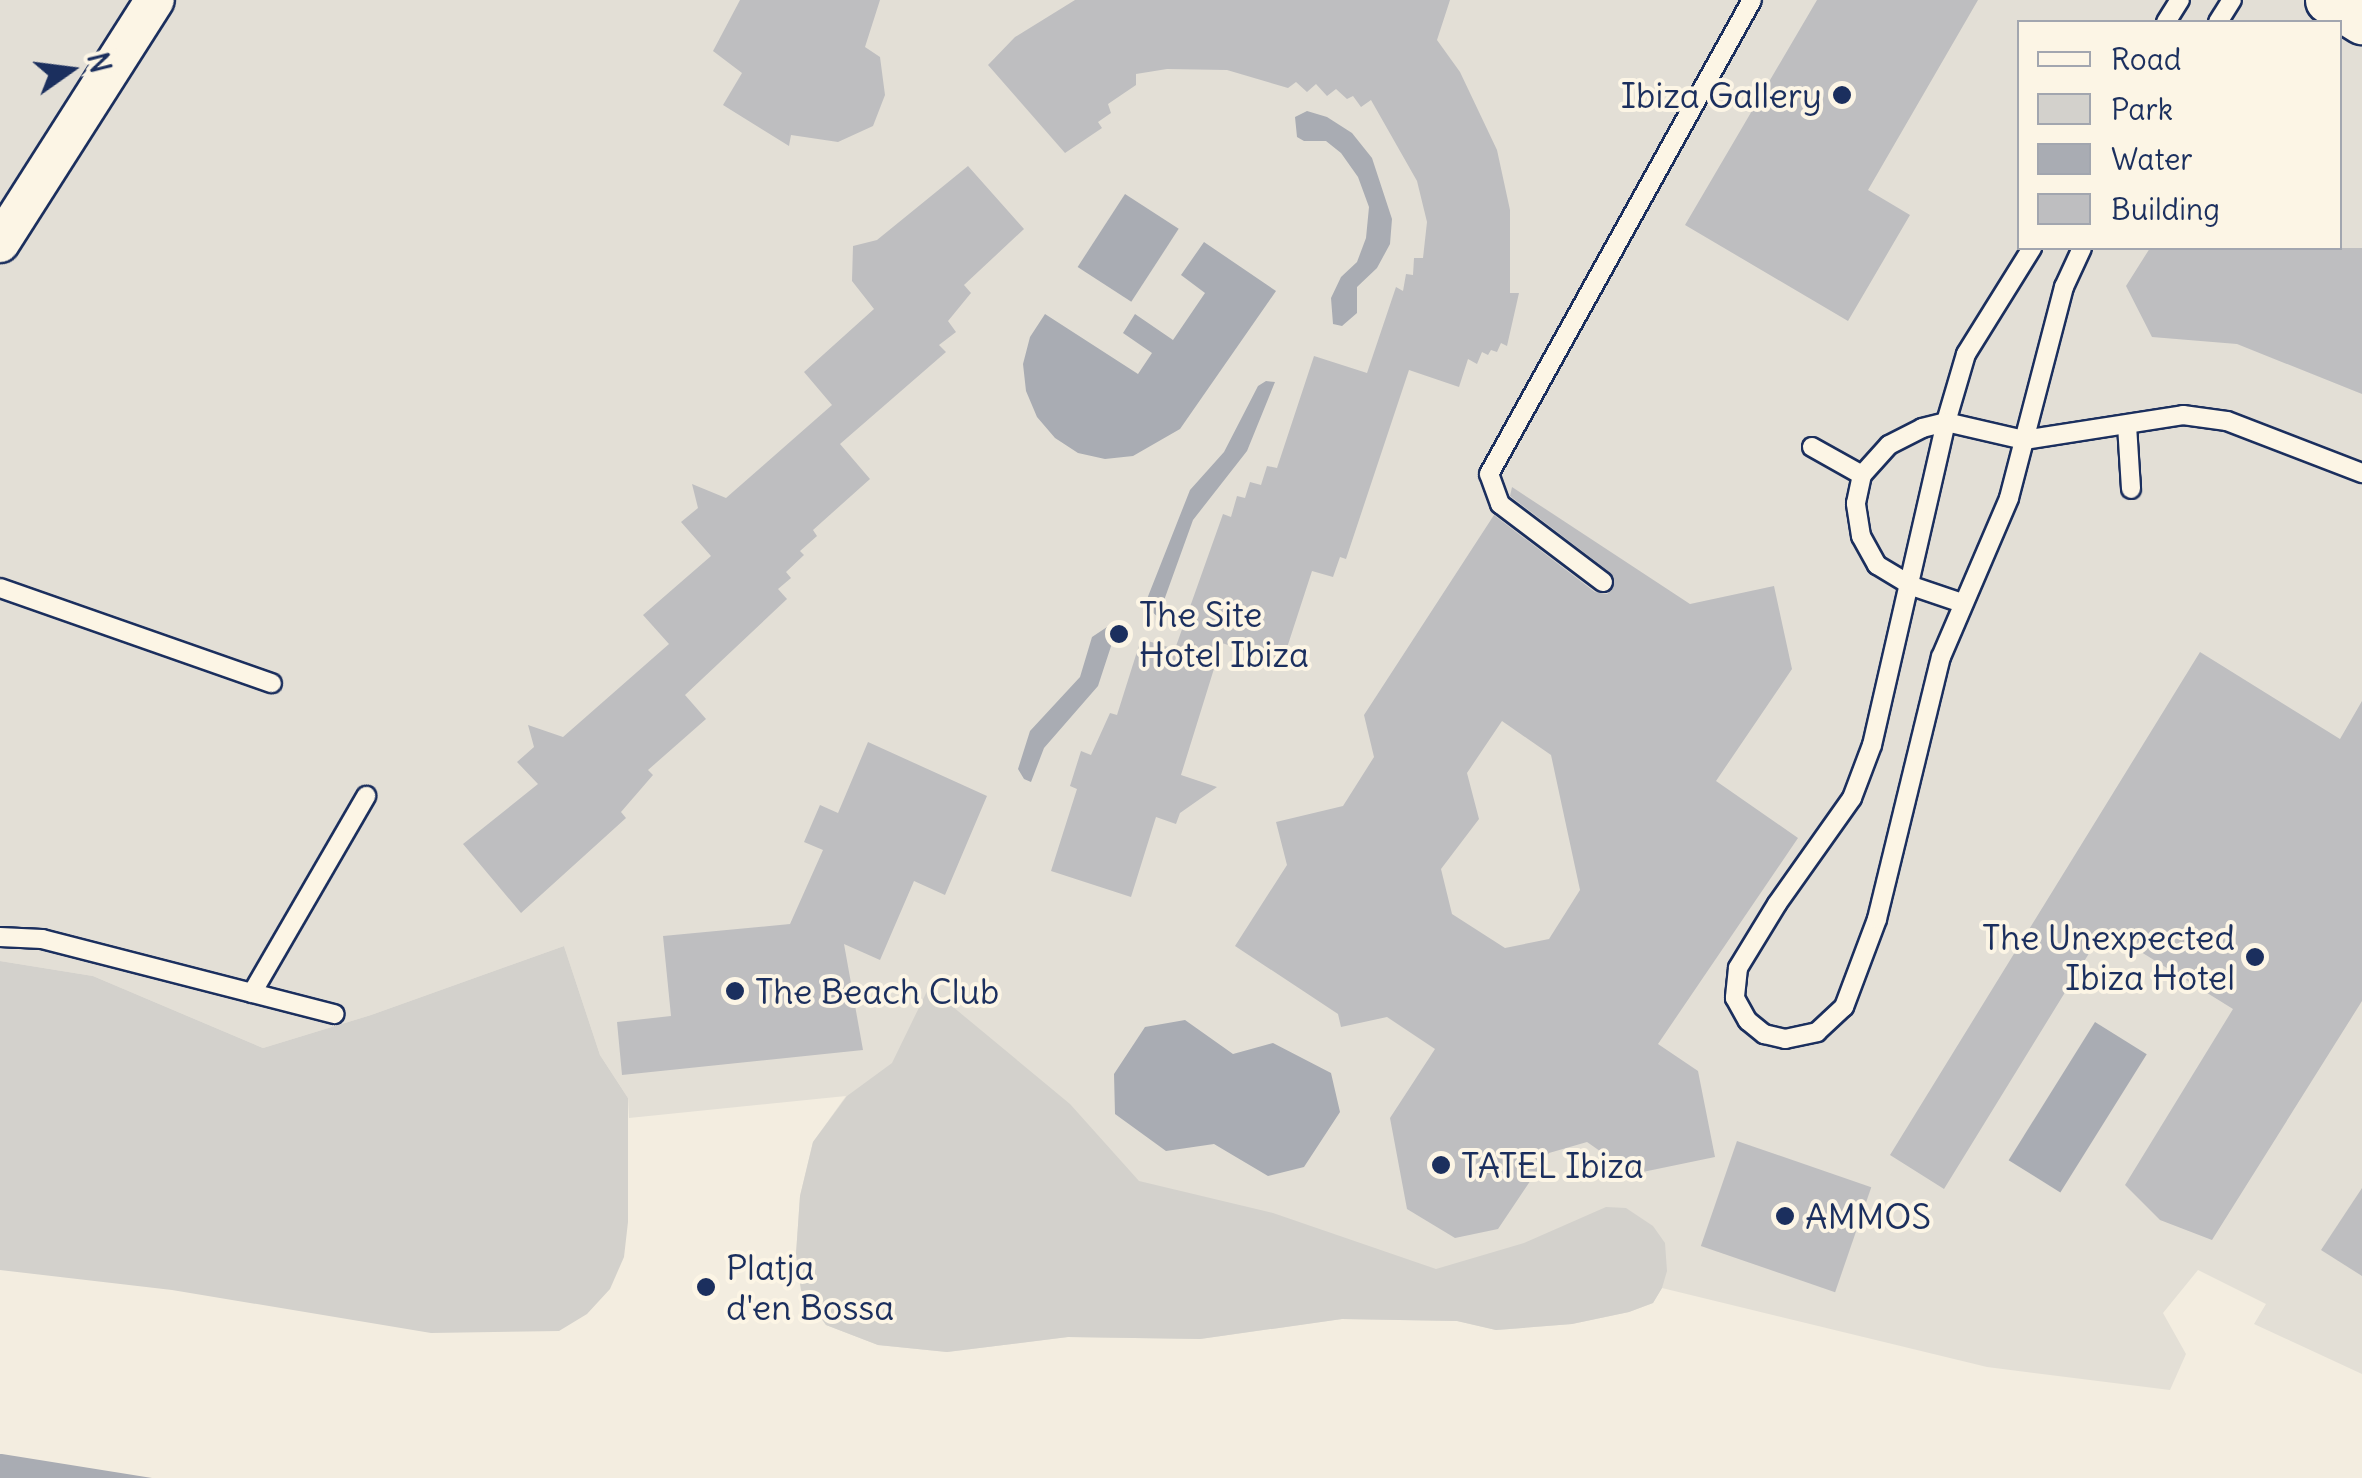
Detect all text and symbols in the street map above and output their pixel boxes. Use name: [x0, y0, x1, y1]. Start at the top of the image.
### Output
north arrow: [20, 20, 120, 120]
legend: [2017, 20, 2342, 250]
text: Road: [2111, 40, 2181, 78]
text: N: [79, 49, 119, 76]
place label: Ibiza Gallery: [1621, 74, 1822, 116]
marker: Ibiza Gallery: [1831, 84, 1853, 106]
text: Park: [2111, 90, 2173, 128]
text: Water: [2111, 140, 2193, 178]
text: Building: [2111, 190, 2220, 228]
place label: The Site Hotel Ibiza: [1139, 593, 1309, 675]
marker: The Site Hotel Ibiza: [1108, 623, 1130, 645]
place label: The Unexpected Ibiza Hotel: [1982, 916, 2235, 998]
marker: The Unexpected Ibiza Hotel: [2244, 946, 2266, 968]
place label: The Beach Club: [755, 970, 999, 1012]
marker: The Beach Club: [724, 980, 746, 1002]
place label: TATEL Ibiza: [1461, 1144, 1644, 1186]
marker: TATEL Ibiza: [1430, 1154, 1452, 1176]
place label: AMMOS: [1805, 1195, 1931, 1237]
marker: AMMOS: [1774, 1205, 1796, 1227]
place label: Platja d'en Bossa: [726, 1246, 894, 1328]
marker: Platja d'en Bossa: [695, 1276, 717, 1298]

